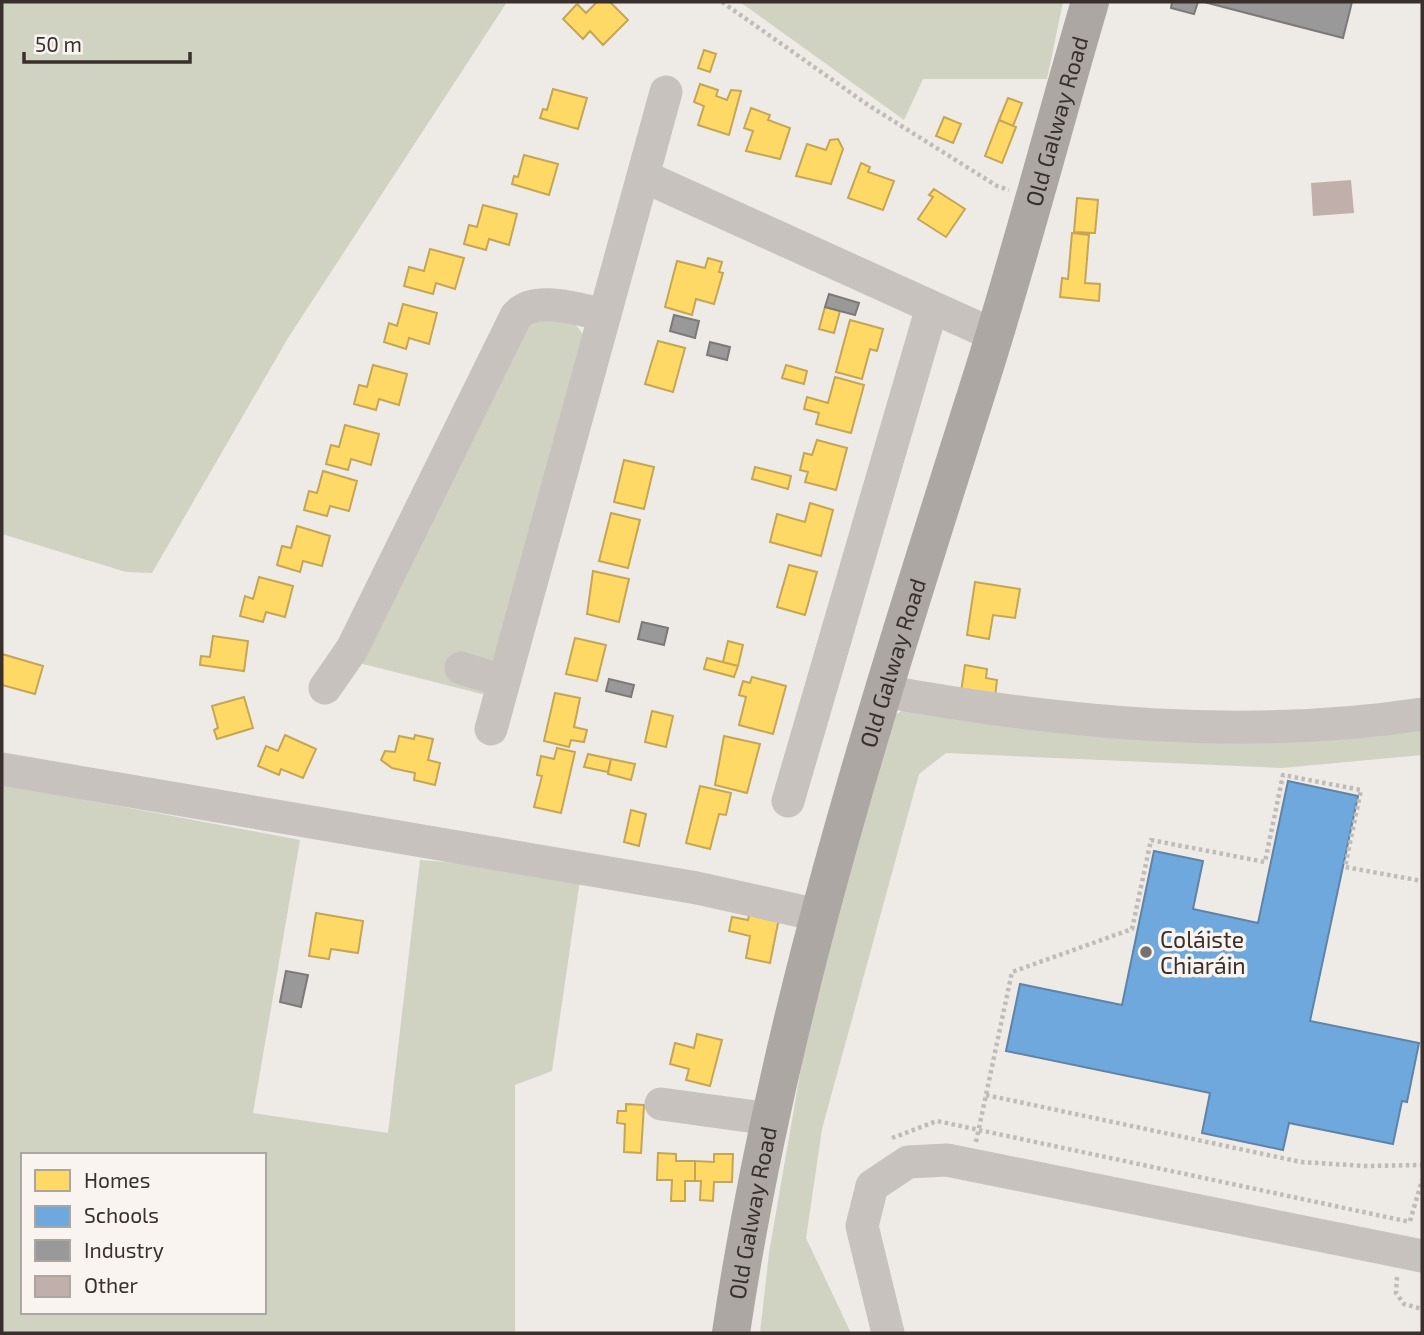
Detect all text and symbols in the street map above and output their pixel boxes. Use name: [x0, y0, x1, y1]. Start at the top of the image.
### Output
scale bar: [24, 21, 191, 65]
text: 50 m: [35, 31, 82, 56]
street label: Old Galway Road: [1019, 33, 1093, 209]
street label: Old Galway Road: [853, 575, 931, 751]
place label: Coláiste Chiaráin: [1160, 925, 1246, 979]
marker: Coláiste Chiaráin: [1138, 944, 1154, 960]
street label: Old Galway Road: [722, 1124, 782, 1301]
legend: [21, 1153, 266, 1314]
text: Homes: [84, 1167, 150, 1192]
text: Schools: [84, 1202, 159, 1227]
text: Industry: [84, 1237, 164, 1262]
text: Other: [84, 1272, 139, 1297]

